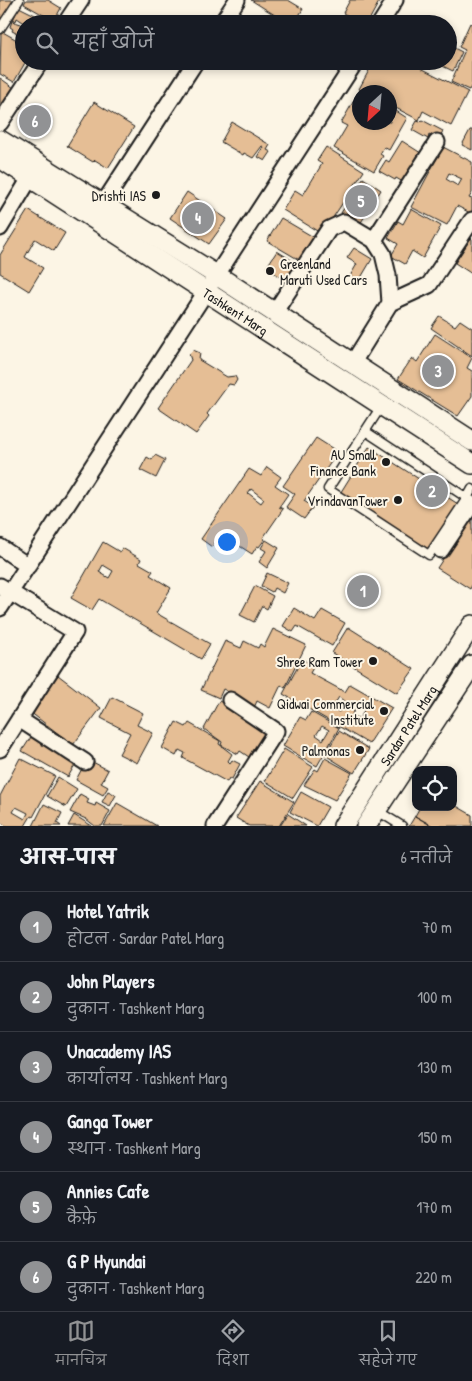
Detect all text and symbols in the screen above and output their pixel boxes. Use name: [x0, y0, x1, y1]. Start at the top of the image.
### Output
search box: [15, 15, 457, 70]
text: यहाँ खोजें: [73, 28, 154, 54]
icon: search: [33, 29, 61, 57]
north arrow: [352, 85, 397, 130]
pin: 6: [19, 102, 51, 140]
pin: 5: [345, 182, 377, 220]
place label: Drishti IAS: [92, 186, 147, 205]
marker: Drishti IAS: [150, 189, 162, 201]
pin: 4: [182, 199, 214, 237]
place label: Greenland Maruti Used Cars: [280, 254, 367, 289]
marker: Greenland Maruti Used Cars: [264, 265, 276, 277]
street label: Tashkent Marg: [199, 283, 272, 340]
pin: 3: [422, 352, 454, 390]
place label: AU Small Finance Bank: [310, 445, 377, 480]
marker: AU Small Finance Bank: [380, 456, 392, 468]
pin: 2: [416, 472, 448, 510]
place label: VrindavanTower: [307, 491, 389, 510]
marker: VrindavanTower: [392, 494, 404, 506]
your location: [214, 529, 240, 555]
pin: 1: [347, 572, 379, 610]
place label: Shree Ram Tower: [277, 652, 364, 671]
marker: Shree Ram Tower: [367, 655, 379, 667]
street label: Sardar Patel Marg: [375, 681, 441, 769]
place label: Qidwai Commercial Institute: [277, 694, 374, 729]
marker: Qidwai Commercial Institute: [378, 705, 390, 717]
place label: Palmonas: [302, 741, 350, 760]
marker: Palmonas: [354, 744, 366, 756]
map controls: [412, 766, 457, 811]
button: locate: [412, 766, 457, 811]
text: आस-पास: [20, 842, 116, 871]
text: 6 नतीजे: [400, 846, 452, 868]
text: Hotel Yatrik: [67, 898, 149, 924]
text: 1: [33, 916, 39, 938]
text: 70 m: [422, 916, 452, 938]
text: होटल · Sardar Patel Marg: [67, 927, 224, 949]
text: John Players: [67, 968, 155, 994]
text: 2: [32, 986, 40, 1008]
text: 100 m: [417, 986, 452, 1008]
text: दुकान · Tashkent Marg: [67, 997, 204, 1019]
text: Unacademy IAS: [67, 1038, 171, 1064]
text: 3: [32, 1056, 40, 1078]
text: 130 m: [417, 1056, 452, 1078]
text: कार्यालय · Tashkent Marg: [67, 1067, 227, 1089]
text: Ganga Tower: [67, 1108, 153, 1134]
text: 4: [33, 1126, 39, 1148]
text: 150 m: [418, 1126, 452, 1148]
text: स्थान · Tashkent Marg: [67, 1137, 201, 1159]
text: Annies Cafe: [67, 1178, 149, 1204]
text: 5: [33, 1196, 39, 1218]
text: 170 m: [417, 1196, 452, 1218]
text: कैफ़े: [67, 1207, 96, 1229]
text: G P Hyundai: [67, 1248, 146, 1274]
text: 6: [33, 1266, 39, 1288]
text: 220 m: [415, 1266, 452, 1288]
text: दुकान · Tashkent Marg: [67, 1277, 204, 1299]
tab: मानचित्र: [55, 1317, 107, 1376]
tab: दिशा: [217, 1317, 249, 1376]
tab: सहेजे गए: [359, 1317, 417, 1376]

